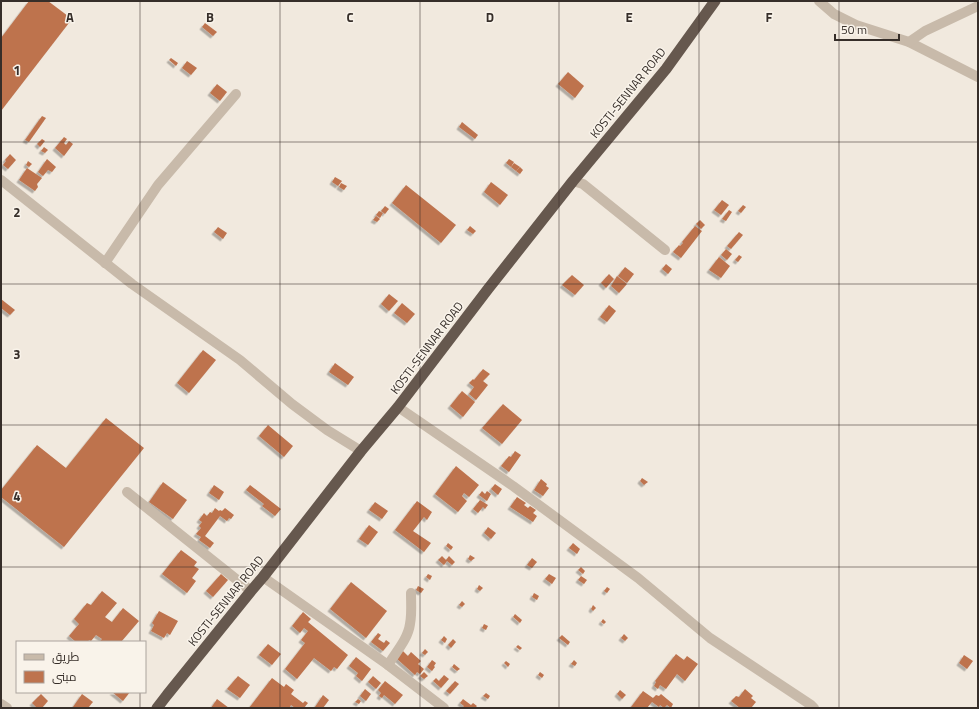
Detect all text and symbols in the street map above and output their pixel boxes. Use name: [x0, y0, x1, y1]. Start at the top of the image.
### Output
text: A: [66, 7, 74, 27]
text: B: [206, 7, 214, 27]
text: C: [346, 7, 354, 27]
text: D: [486, 7, 494, 27]
text: E: [625, 7, 633, 27]
text: F: [766, 7, 773, 27]
scale bar: [835, 16, 899, 42]
text: 50 m: [841, 20, 867, 39]
street label: KOSTI-SENNAR ROAD: [585, 43, 670, 142]
text: 1: [13, 60, 21, 80]
text: 2: [13, 202, 21, 222]
street label: KOSTI-SENNAR ROAD: [385, 297, 468, 398]
text: 3: [13, 344, 21, 364]
text: 4: [13, 486, 21, 506]
street label: KOSTI-SENNAR ROAD: [183, 551, 268, 650]
legend: [16, 641, 146, 693]
text: طريق: [52, 647, 80, 666]
text: مبنى: [52, 667, 77, 686]

